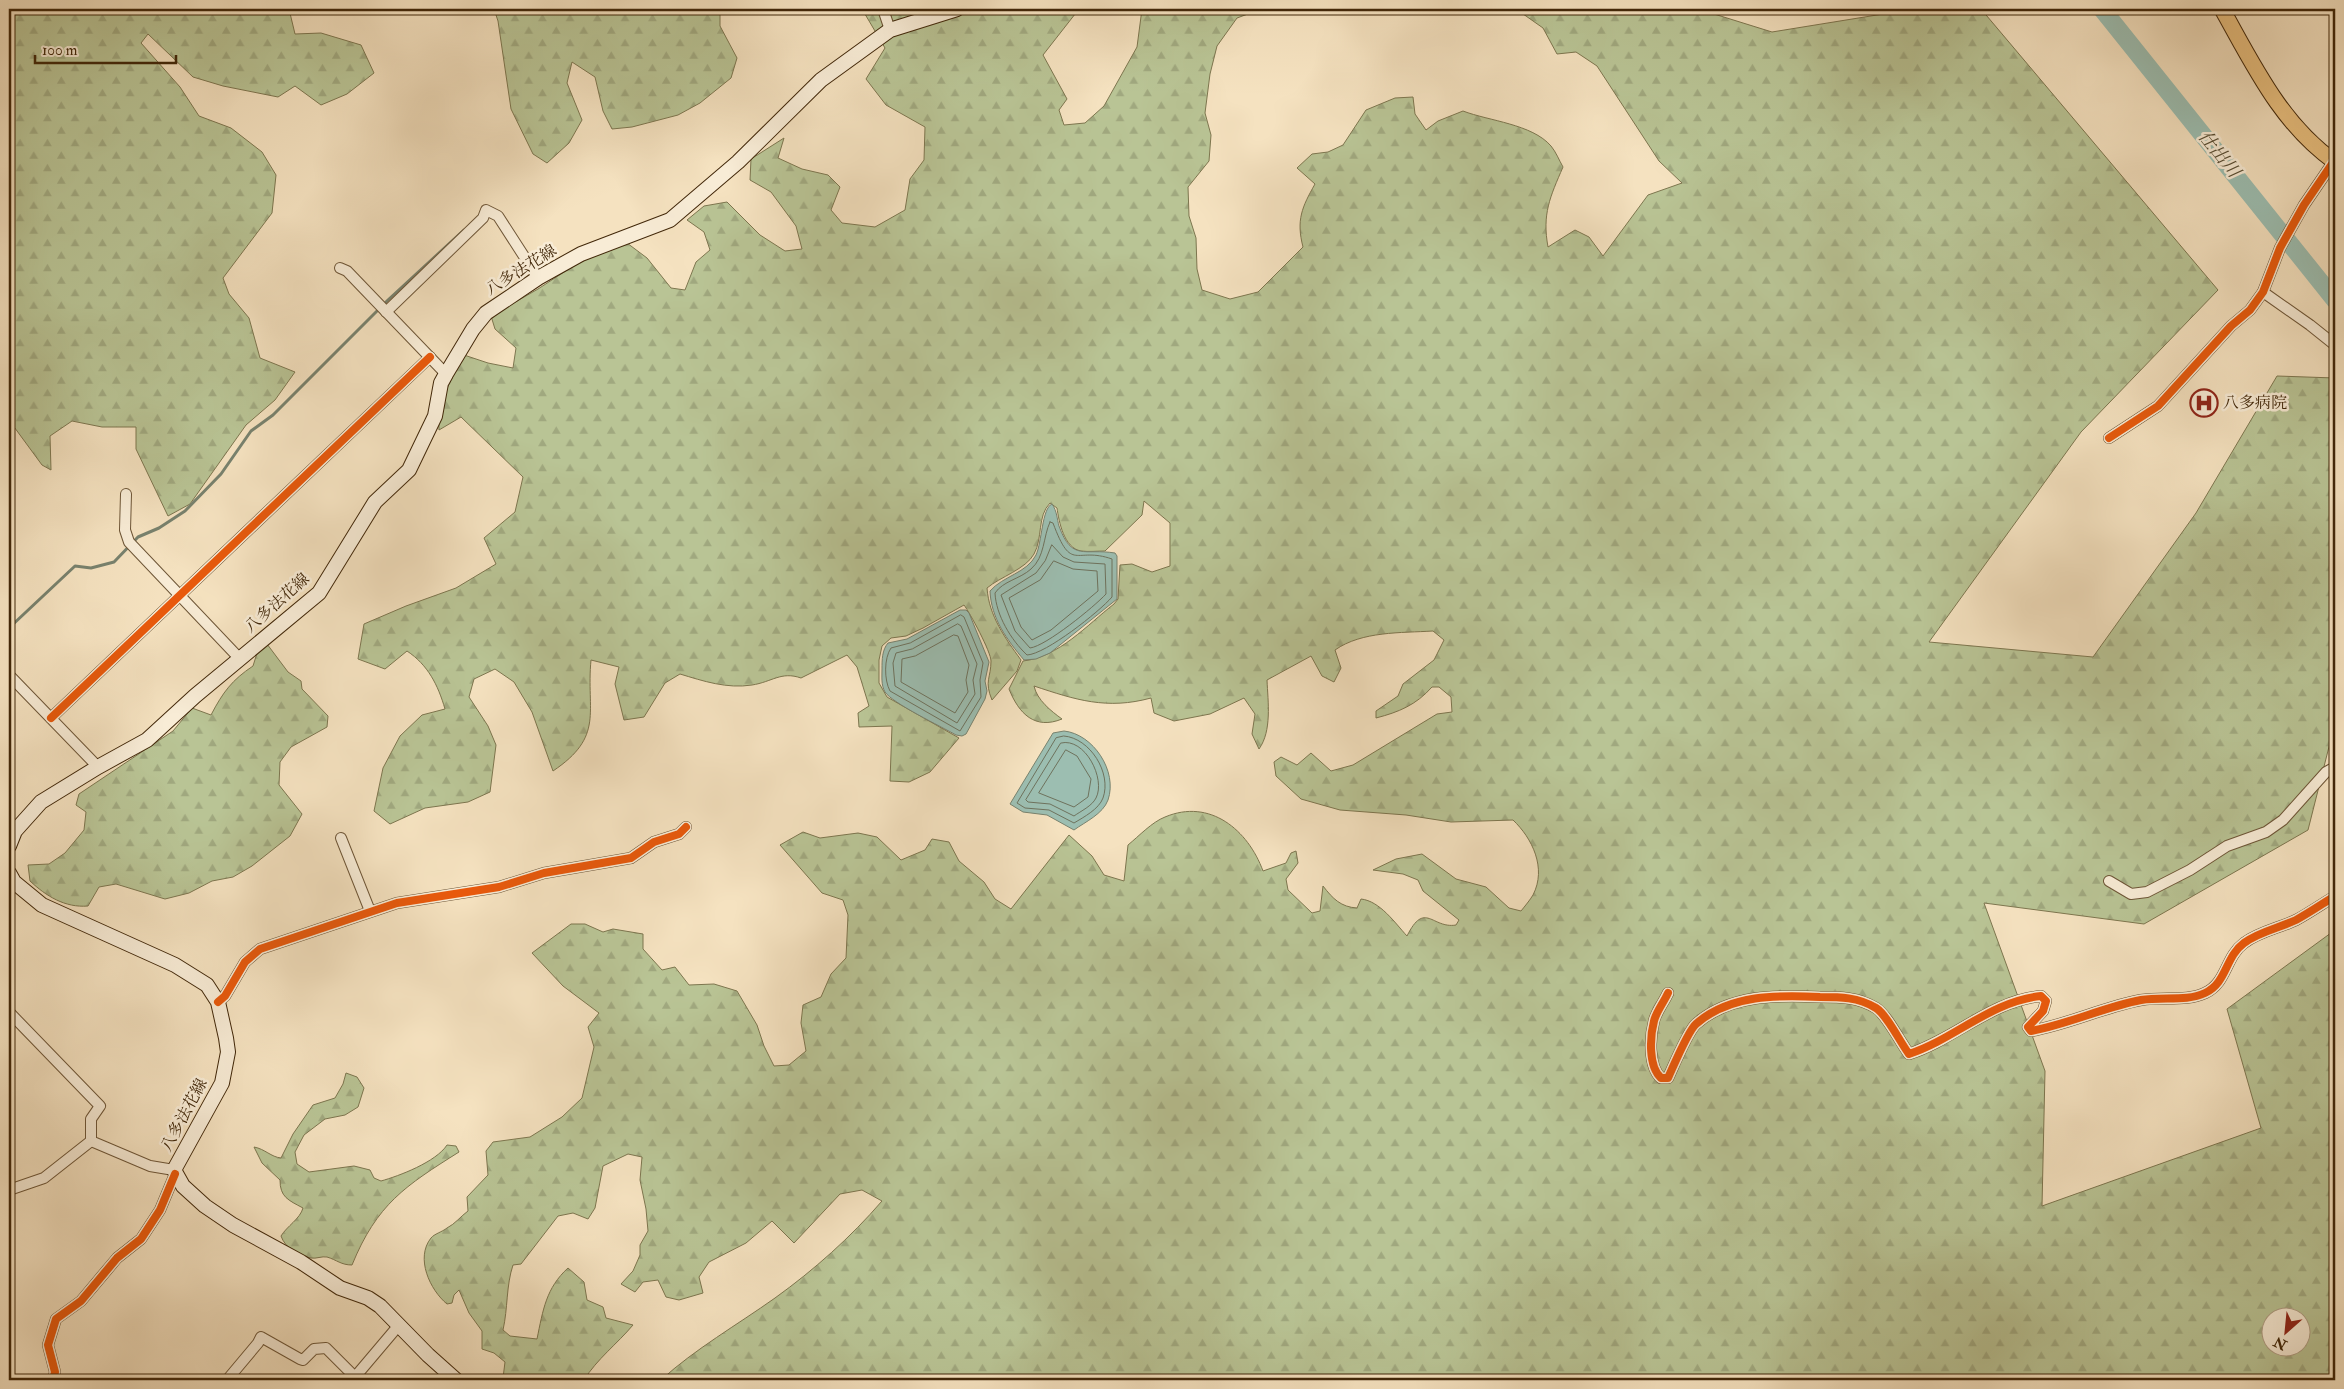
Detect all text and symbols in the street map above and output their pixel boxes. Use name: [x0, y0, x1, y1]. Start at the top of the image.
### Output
scale bar: [35, 32, 176, 64]
text: 100 m: [42, 41, 78, 60]
water label: 仕出川: [2193, 126, 2246, 184]
street label: 八多法花線: [482, 240, 560, 300]
hospital icon: 八多病院: [2189, 388, 2219, 418]
place label: 八多病院: [2223, 393, 2287, 413]
street label: 八多法花線: [241, 569, 313, 637]
street label: 八多法花線: [156, 1075, 212, 1155]
north arrow: [2262, 1306, 2312, 1356]
text: N: [2270, 1333, 2291, 1354]

